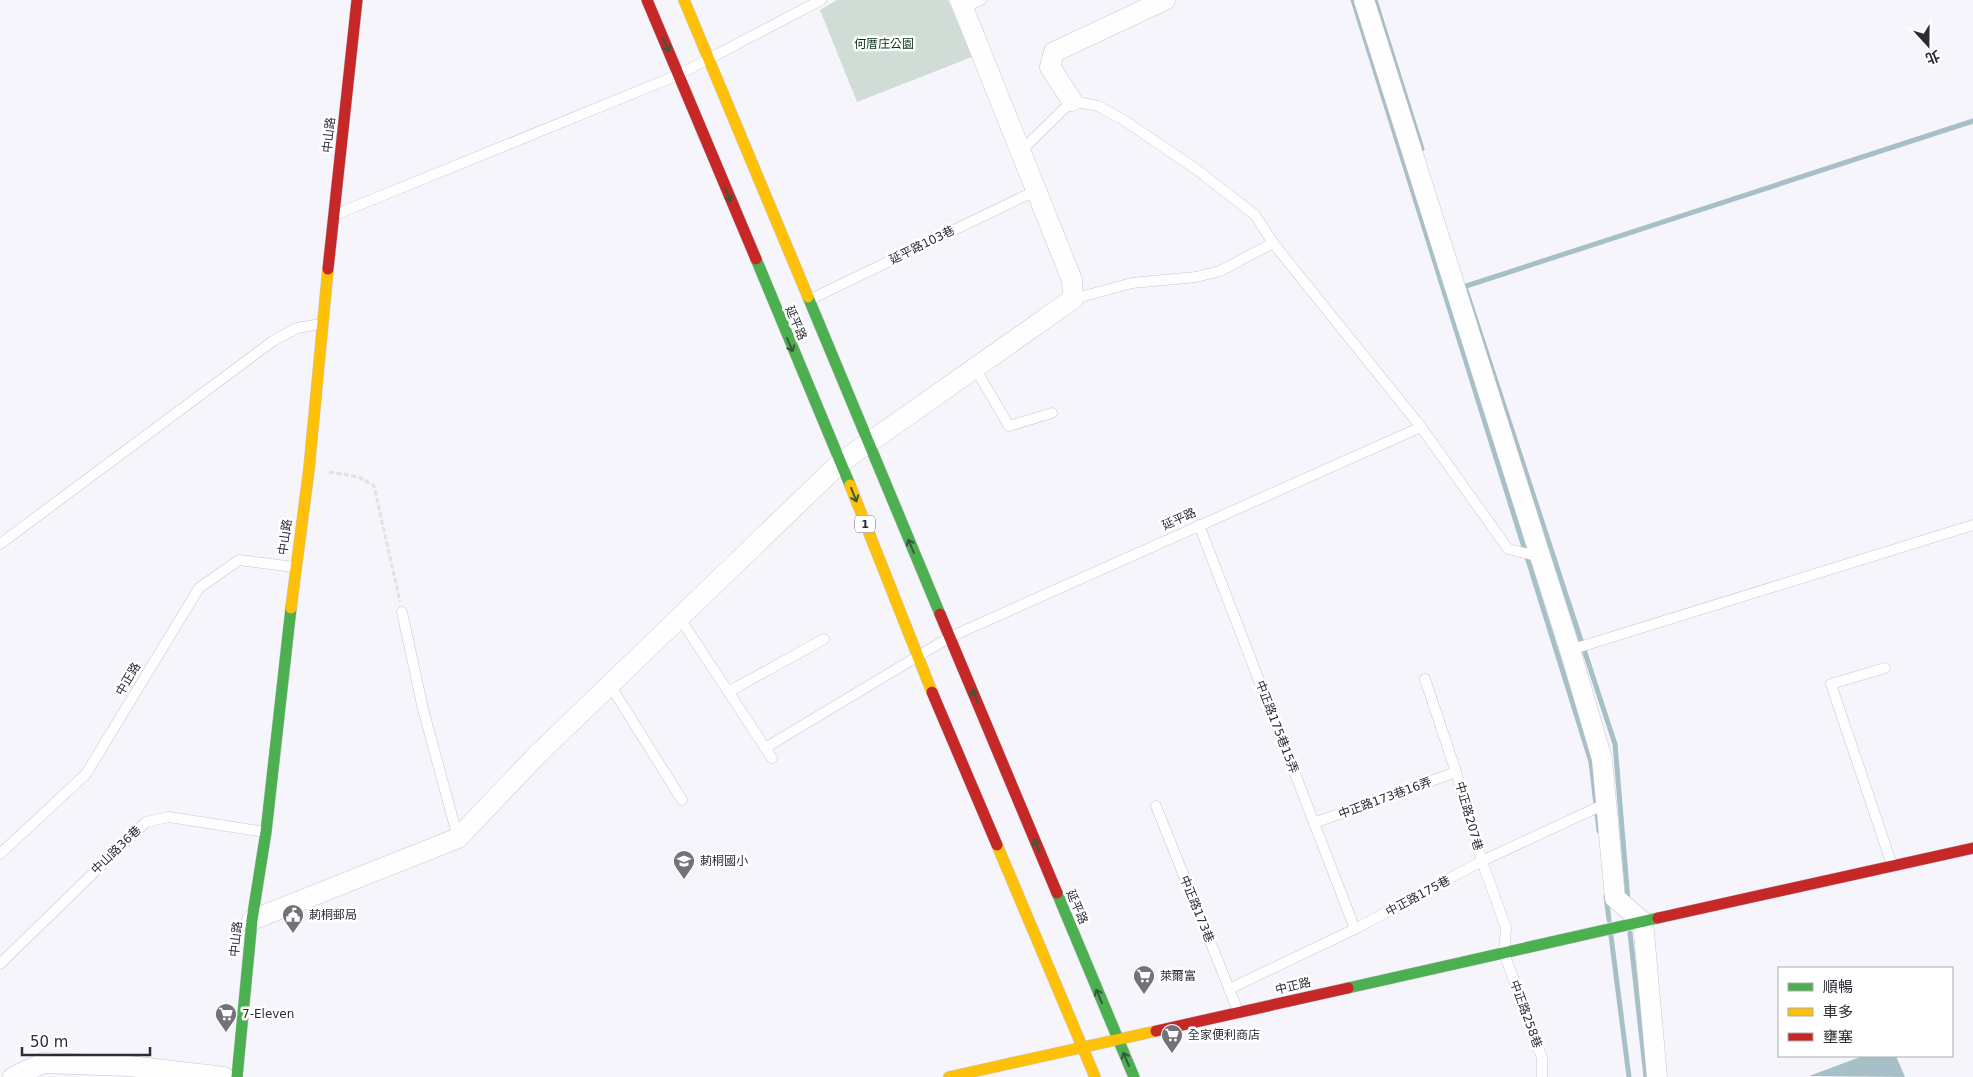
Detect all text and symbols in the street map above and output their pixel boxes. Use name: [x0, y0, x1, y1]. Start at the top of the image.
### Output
north arrow: [1903, 20, 1953, 70]
one-way arrow: [662, 37, 671, 52]
park label: 何厝庄公園: [854, 37, 914, 51]
text: 北: [1923, 47, 1942, 67]
street label: 中山路: [320, 116, 338, 154]
one-way arrow: [724, 187, 733, 202]
street label: 延平路103巷: [887, 223, 957, 267]
street label: 延平路: [783, 304, 809, 342]
one-way arrow: [786, 337, 796, 352]
one-way arrow: [850, 487, 859, 502]
street label: 延平路: [1160, 505, 1198, 533]
road number: 1: [855, 516, 875, 532]
street label: 中山路: [276, 518, 294, 556]
one-way arrow: [906, 539, 916, 554]
street label: 中正路: [113, 660, 143, 698]
street label: 中正路175巷15弄: [1253, 679, 1301, 775]
one-way arrow: [969, 688, 978, 703]
street label: 中正路173巷16弄: [1336, 775, 1434, 821]
street label: 中正路207巷: [1452, 780, 1486, 852]
street label: 中山路36巷: [88, 823, 144, 877]
one-way arrow: [1031, 839, 1041, 854]
school or university icon: 莿桐國小: [672, 849, 696, 880]
place label: 莿桐國小: [700, 854, 748, 868]
street label: 中正路175巷: [1383, 873, 1453, 919]
street label: 中正路173巷: [1177, 874, 1217, 944]
street label: 延平路: [1064, 888, 1090, 926]
public building icon: 莿桐郵局: [281, 903, 305, 934]
place label: 莿桐郵局: [309, 908, 357, 922]
street label: 中山路: [227, 920, 245, 958]
supermarket icon: 萊爾富: [1132, 964, 1156, 995]
legend: [1778, 967, 1953, 1057]
place label: 萊爾富: [1160, 969, 1196, 983]
street label: 中正路: [1274, 975, 1312, 997]
street label: 中正路258巷: [1507, 978, 1545, 1050]
text: 順暢: [1823, 978, 1853, 996]
one-way arrow: [1094, 989, 1103, 1004]
supermarket icon: 7-Eleven: [214, 1002, 238, 1033]
text: 車多: [1823, 1003, 1853, 1021]
place label: 7-Eleven: [242, 1007, 294, 1021]
supermarket icon: 全家便利商店: [1160, 1023, 1184, 1054]
scale bar: [22, 1024, 150, 1056]
place label: 全家便利商店: [1188, 1028, 1260, 1042]
text: 壅塞: [1823, 1028, 1853, 1046]
text: 50 m: [30, 1033, 68, 1051]
one-way arrow: [1121, 1052, 1130, 1067]

